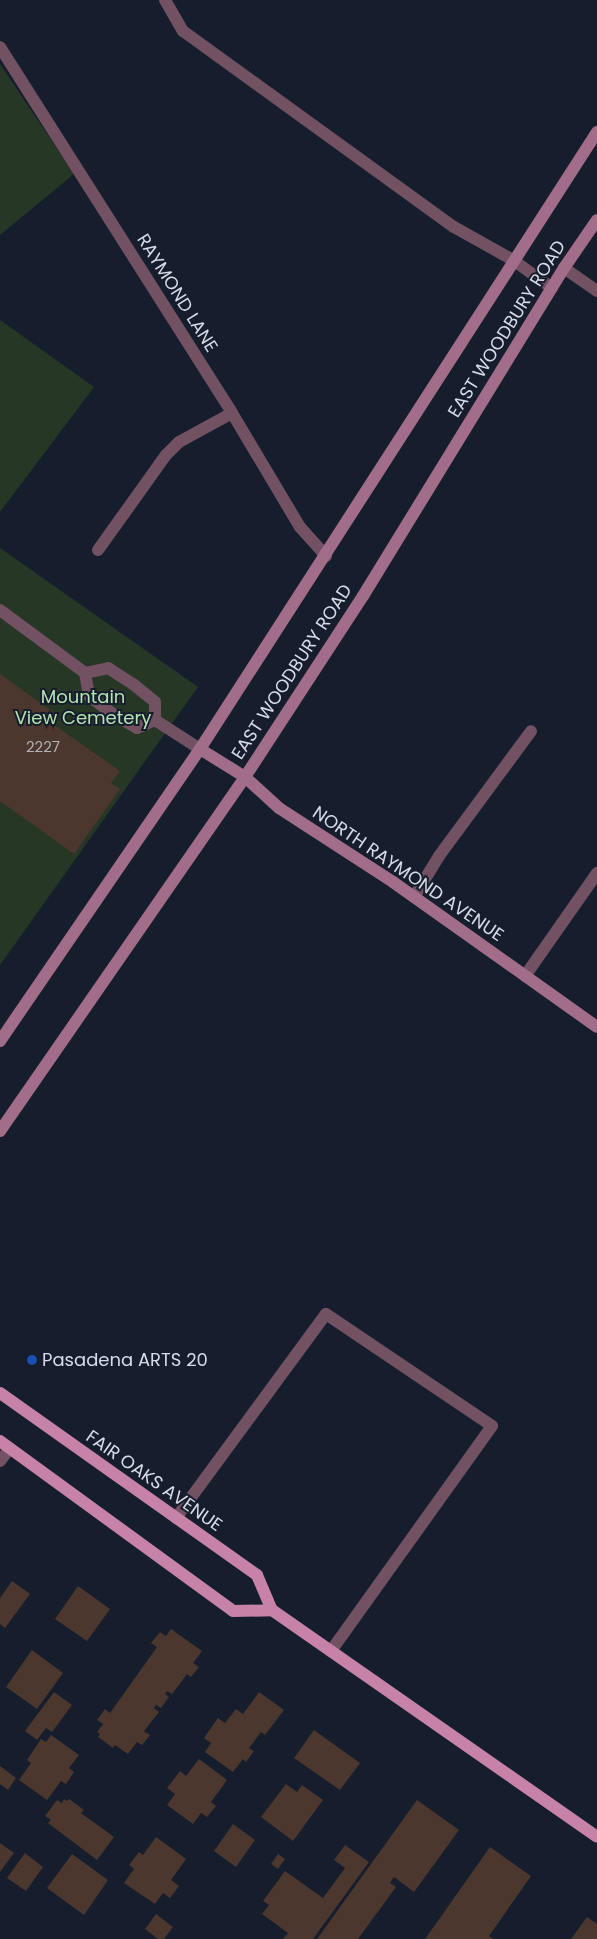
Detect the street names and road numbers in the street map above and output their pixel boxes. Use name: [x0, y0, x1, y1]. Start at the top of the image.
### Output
street label: RAYMOND LANE: [132, 230, 222, 356]
street label: EAST WOODBURY ROAD: [444, 237, 570, 421]
street label: EAST WOODBURY ROAD: [227, 580, 357, 764]
street label: NORTH RAYMOND AVENUE: [308, 802, 508, 946]
street label: FAIR OAKS AVENUE: [82, 1426, 226, 1536]

